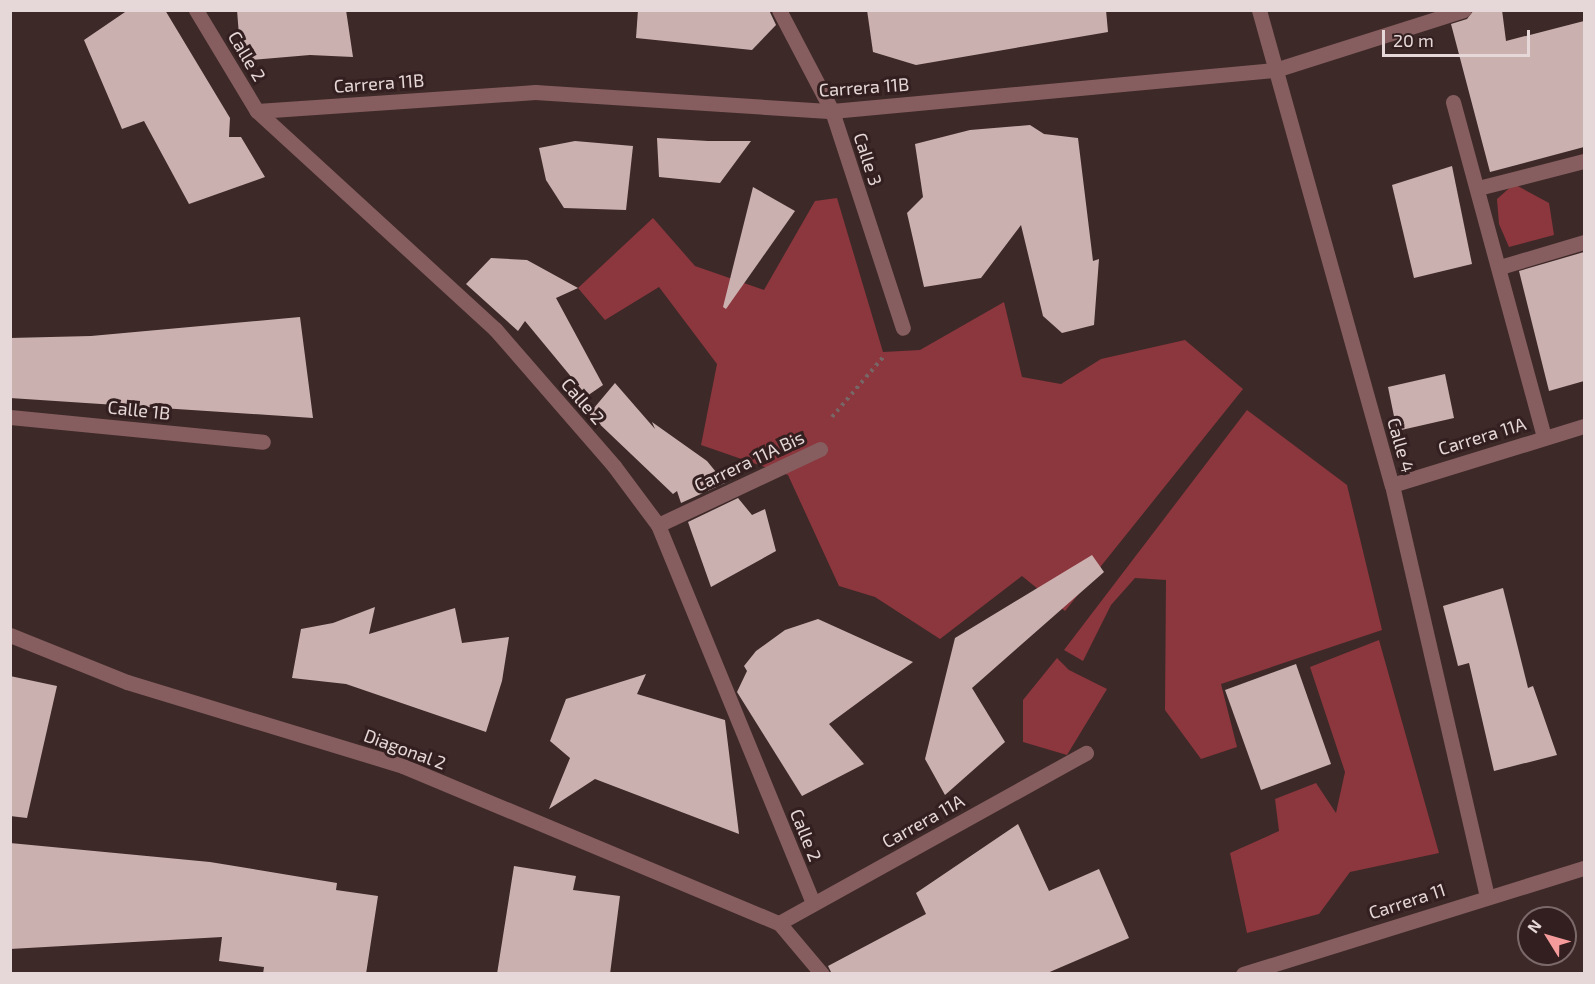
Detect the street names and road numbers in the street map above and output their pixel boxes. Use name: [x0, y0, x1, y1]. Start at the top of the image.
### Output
street label: Calle 2: [224, 27, 270, 85]
street label: Carrera 11B: [333, 69, 425, 97]
street label: Carrera 11B: [818, 73, 910, 101]
street label: Calle 3: [849, 130, 887, 188]
street label: Calle 2: [557, 373, 609, 429]
street label: Calle 1B: [107, 396, 171, 424]
street label: Carrera 11A: [1435, 412, 1529, 460]
street label: Calle 4: [1383, 415, 1419, 475]
street label: Carrera 11A Bis: [690, 426, 808, 496]
street label: Diagonal 2: [361, 724, 449, 774]
street label: Carrera 11A: [878, 790, 968, 852]
street label: Calle 2: [786, 806, 826, 864]
street label: Carrera 11: [1366, 878, 1448, 924]

